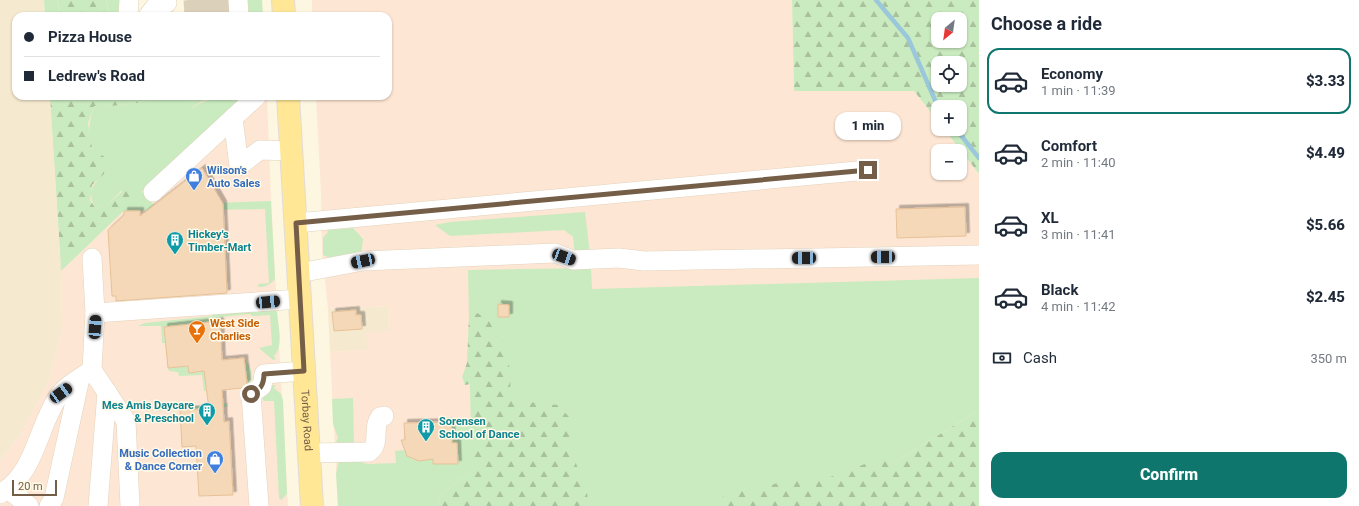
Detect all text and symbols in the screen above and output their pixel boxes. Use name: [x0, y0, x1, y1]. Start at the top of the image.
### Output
north arrow: [931, 12, 967, 48]
map controls: [931, 12, 967, 180]
text: Choose a ride: [991, 13, 1102, 34]
text: Pizza House: [48, 28, 132, 46]
button: locate: [931, 56, 967, 92]
icon: car: [993, 63, 1029, 99]
text: Economy: [1041, 65, 1103, 83]
text: Ledrew's Road: [48, 67, 145, 85]
text: $3.33: [1306, 72, 1345, 90]
text: 1 min · 11:39: [1041, 83, 1116, 98]
button: +: [931, 100, 967, 136]
callout: 1 min: [835, 112, 901, 140]
text: 1 min: [852, 118, 884, 133]
icon: car: [993, 135, 1029, 171]
text: Comfort: [1041, 137, 1097, 155]
button: −: [931, 144, 967, 180]
text: $4.49: [1306, 144, 1345, 162]
text: 2 min · 11:40: [1041, 155, 1116, 170]
route end: [859, 161, 877, 179]
place label: Wilson's Auto Sales: [207, 164, 261, 190]
shop icon: Wilson's Auto Sales: [184, 166, 204, 191]
icon: car: [993, 207, 1029, 243]
text: XL: [1041, 209, 1059, 227]
text: $5.66: [1306, 216, 1345, 234]
text: 3 min · 11:41: [1041, 227, 1116, 242]
place label: Hickey's Timber-Mart: [188, 228, 252, 254]
building icon: Hickey's Timber-Mart: [165, 230, 185, 255]
car: [551, 247, 577, 267]
car: [871, 251, 895, 263]
car: [792, 252, 816, 264]
car: [350, 253, 376, 269]
icon: car: [993, 279, 1029, 315]
text: Black: [1041, 281, 1078, 299]
text: $2.45: [1306, 288, 1345, 306]
car: [256, 295, 280, 309]
text: 4 min · 11:42: [1041, 299, 1116, 314]
car: [88, 315, 102, 339]
place label: West Side Charlies: [210, 317, 259, 343]
bar icon: West Side Charlies: [187, 319, 207, 344]
icon: cash: [991, 347, 1013, 369]
text: Cash: [1023, 349, 1057, 367]
text: 350 m: [1310, 351, 1347, 366]
car: [48, 381, 74, 405]
route start: [242, 385, 260, 403]
street label: Torbay Road: [298, 389, 315, 451]
place label: Mes Amis Daycare & Preschool: [102, 399, 194, 425]
building icon: Mes Amis Daycare & Preschool: [197, 401, 217, 426]
place label: Sorensen School of Dance: [439, 415, 520, 441]
building icon: Sorensen School of Dance: [416, 417, 436, 442]
place label: Music Collection & Dance Corner: [119, 447, 202, 473]
shop icon: Music Collection & Dance Corner: [205, 449, 225, 474]
button: Confirm: [991, 452, 1347, 498]
scale bar: [12, 478, 57, 497]
text: 20 m: [18, 480, 43, 493]

